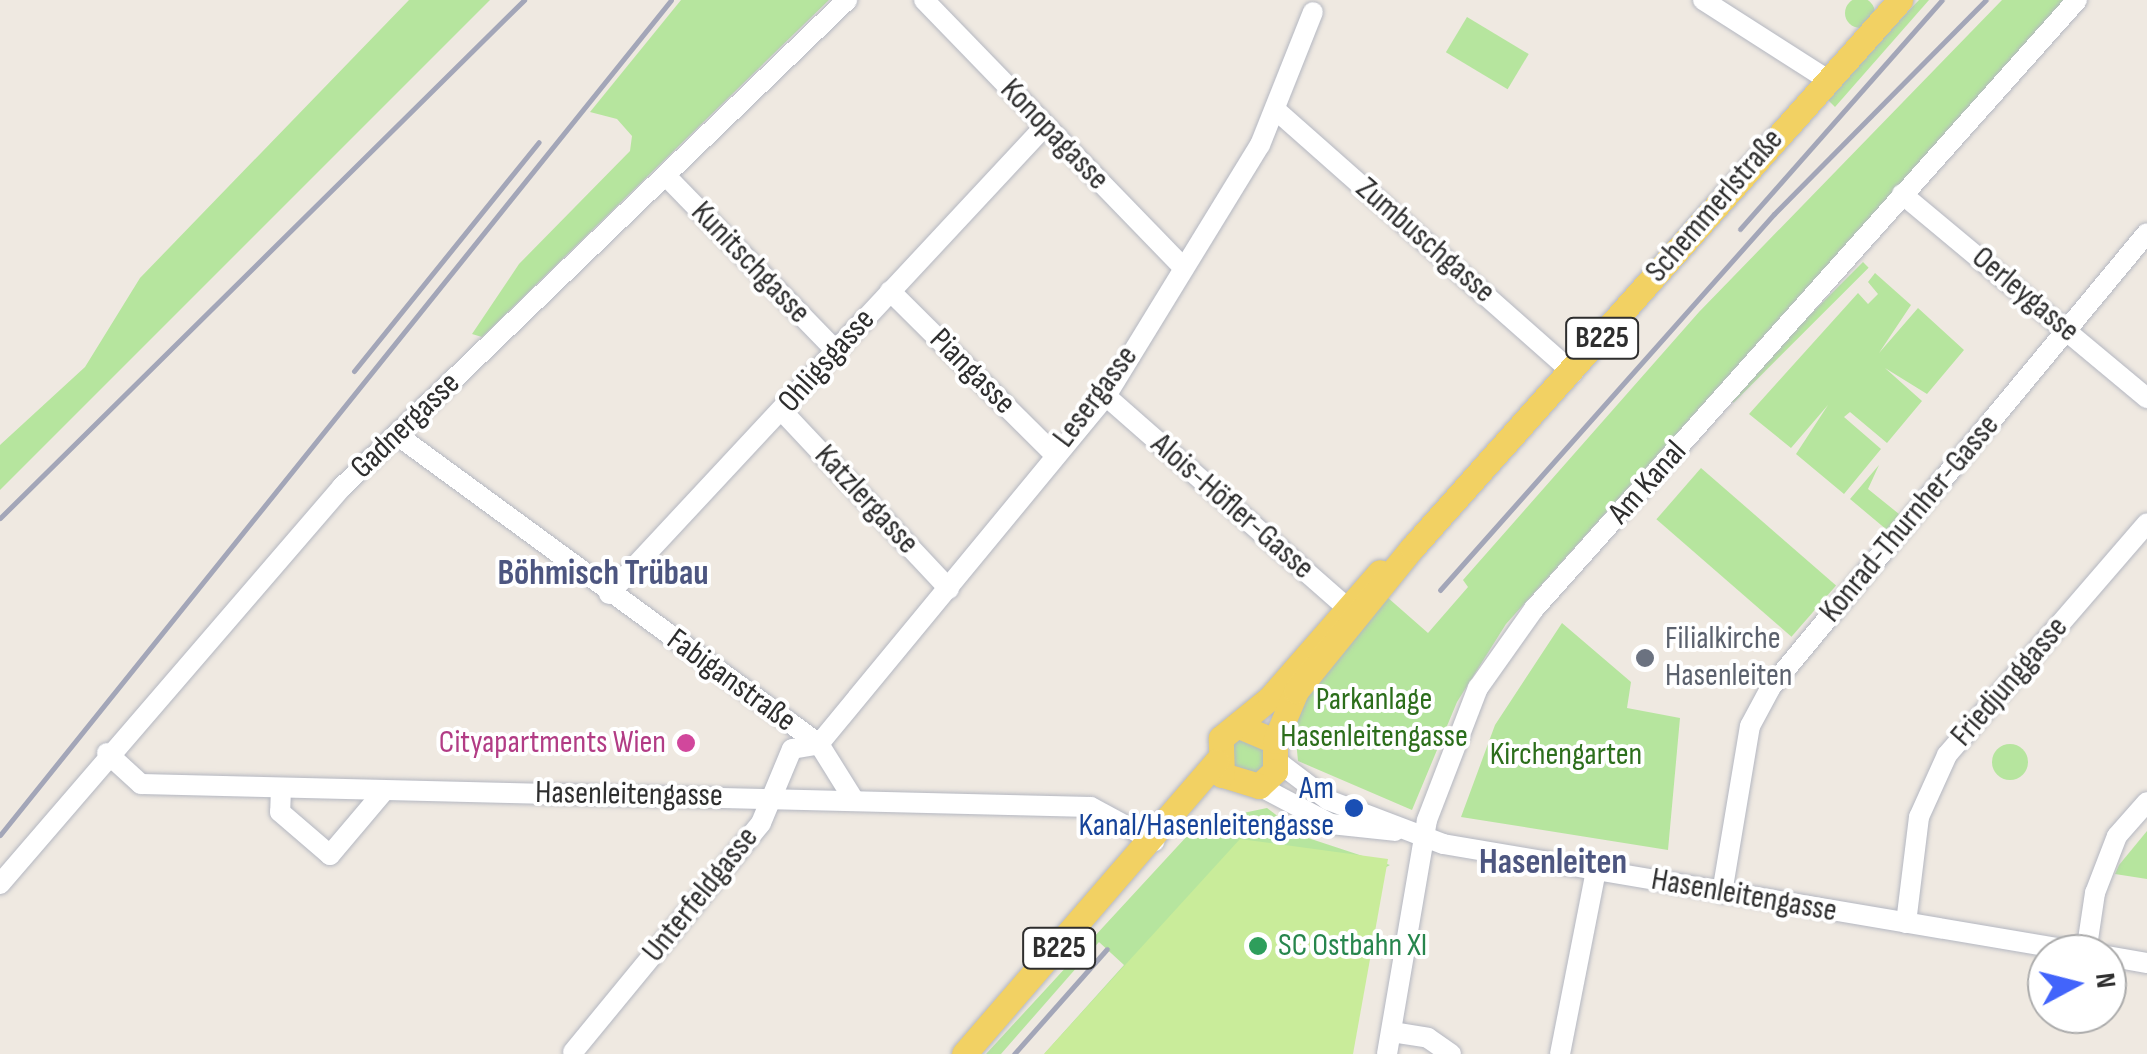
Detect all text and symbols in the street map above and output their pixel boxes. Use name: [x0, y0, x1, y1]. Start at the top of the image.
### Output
street label: Konopagasse: [992, 71, 1116, 199]
street label: Schemmerlstraße: [1638, 121, 1792, 291]
street label: Zumbuschgasse: [1348, 170, 1502, 312]
street label: Kunitschgasse: [682, 194, 818, 332]
street label: Oerleygasse: [1964, 239, 2086, 351]
street label: Ohligsgasse: [770, 301, 884, 421]
road number: B225: [1564, 313, 1640, 363]
street label: Piangasse: [921, 321, 1023, 423]
street label: Lesergasse: [1045, 339, 1147, 455]
street label: Gadnergasse: [344, 365, 468, 487]
street label: Konrad-Thurnher-Gasse: [1812, 407, 2008, 631]
street label: Alois-Höfler-Gasse: [1143, 426, 1321, 588]
street label: Am Kanal: [1601, 434, 1695, 532]
street label: Katzlergasse: [806, 437, 926, 563]
district label: Böhmisch Trübau: [497, 553, 709, 595]
street label: Friedjunggasse: [1943, 609, 2077, 755]
street label: Fabiganstraße: [659, 621, 803, 741]
place label: Filialkirche Hasenleiten: [1665, 621, 1792, 696]
marker: Filialkirche Hasenleiten: [1634, 647, 1656, 669]
park label: Parkanlage Hasenleitengasse: [1280, 682, 1468, 757]
place label: Cityapartments Wien: [439, 724, 666, 762]
marker: Cityapartments Wien: [675, 732, 697, 754]
park label: Kirchengarten: [1490, 736, 1642, 774]
place label: Am Kanal/Hasenleitengasse: [1078, 771, 1334, 846]
street label: Hasenleitengasse: [535, 774, 723, 816]
marker: Am Kanal/Hasenleitengasse: [1343, 797, 1365, 819]
street label: Unterfeldgasse: [635, 820, 767, 970]
district label: Hasenleiten: [1479, 842, 1627, 884]
street label: Hasenleitengasse: [1648, 861, 1840, 931]
road number: B225: [1022, 923, 1096, 973]
place label: SC Ostbahn XI: [1278, 927, 1427, 965]
north arrow: [2027, 934, 2127, 1034]
marker: SC Ostbahn XI: [1247, 935, 1269, 957]
text: N: [2088, 971, 2123, 990]

